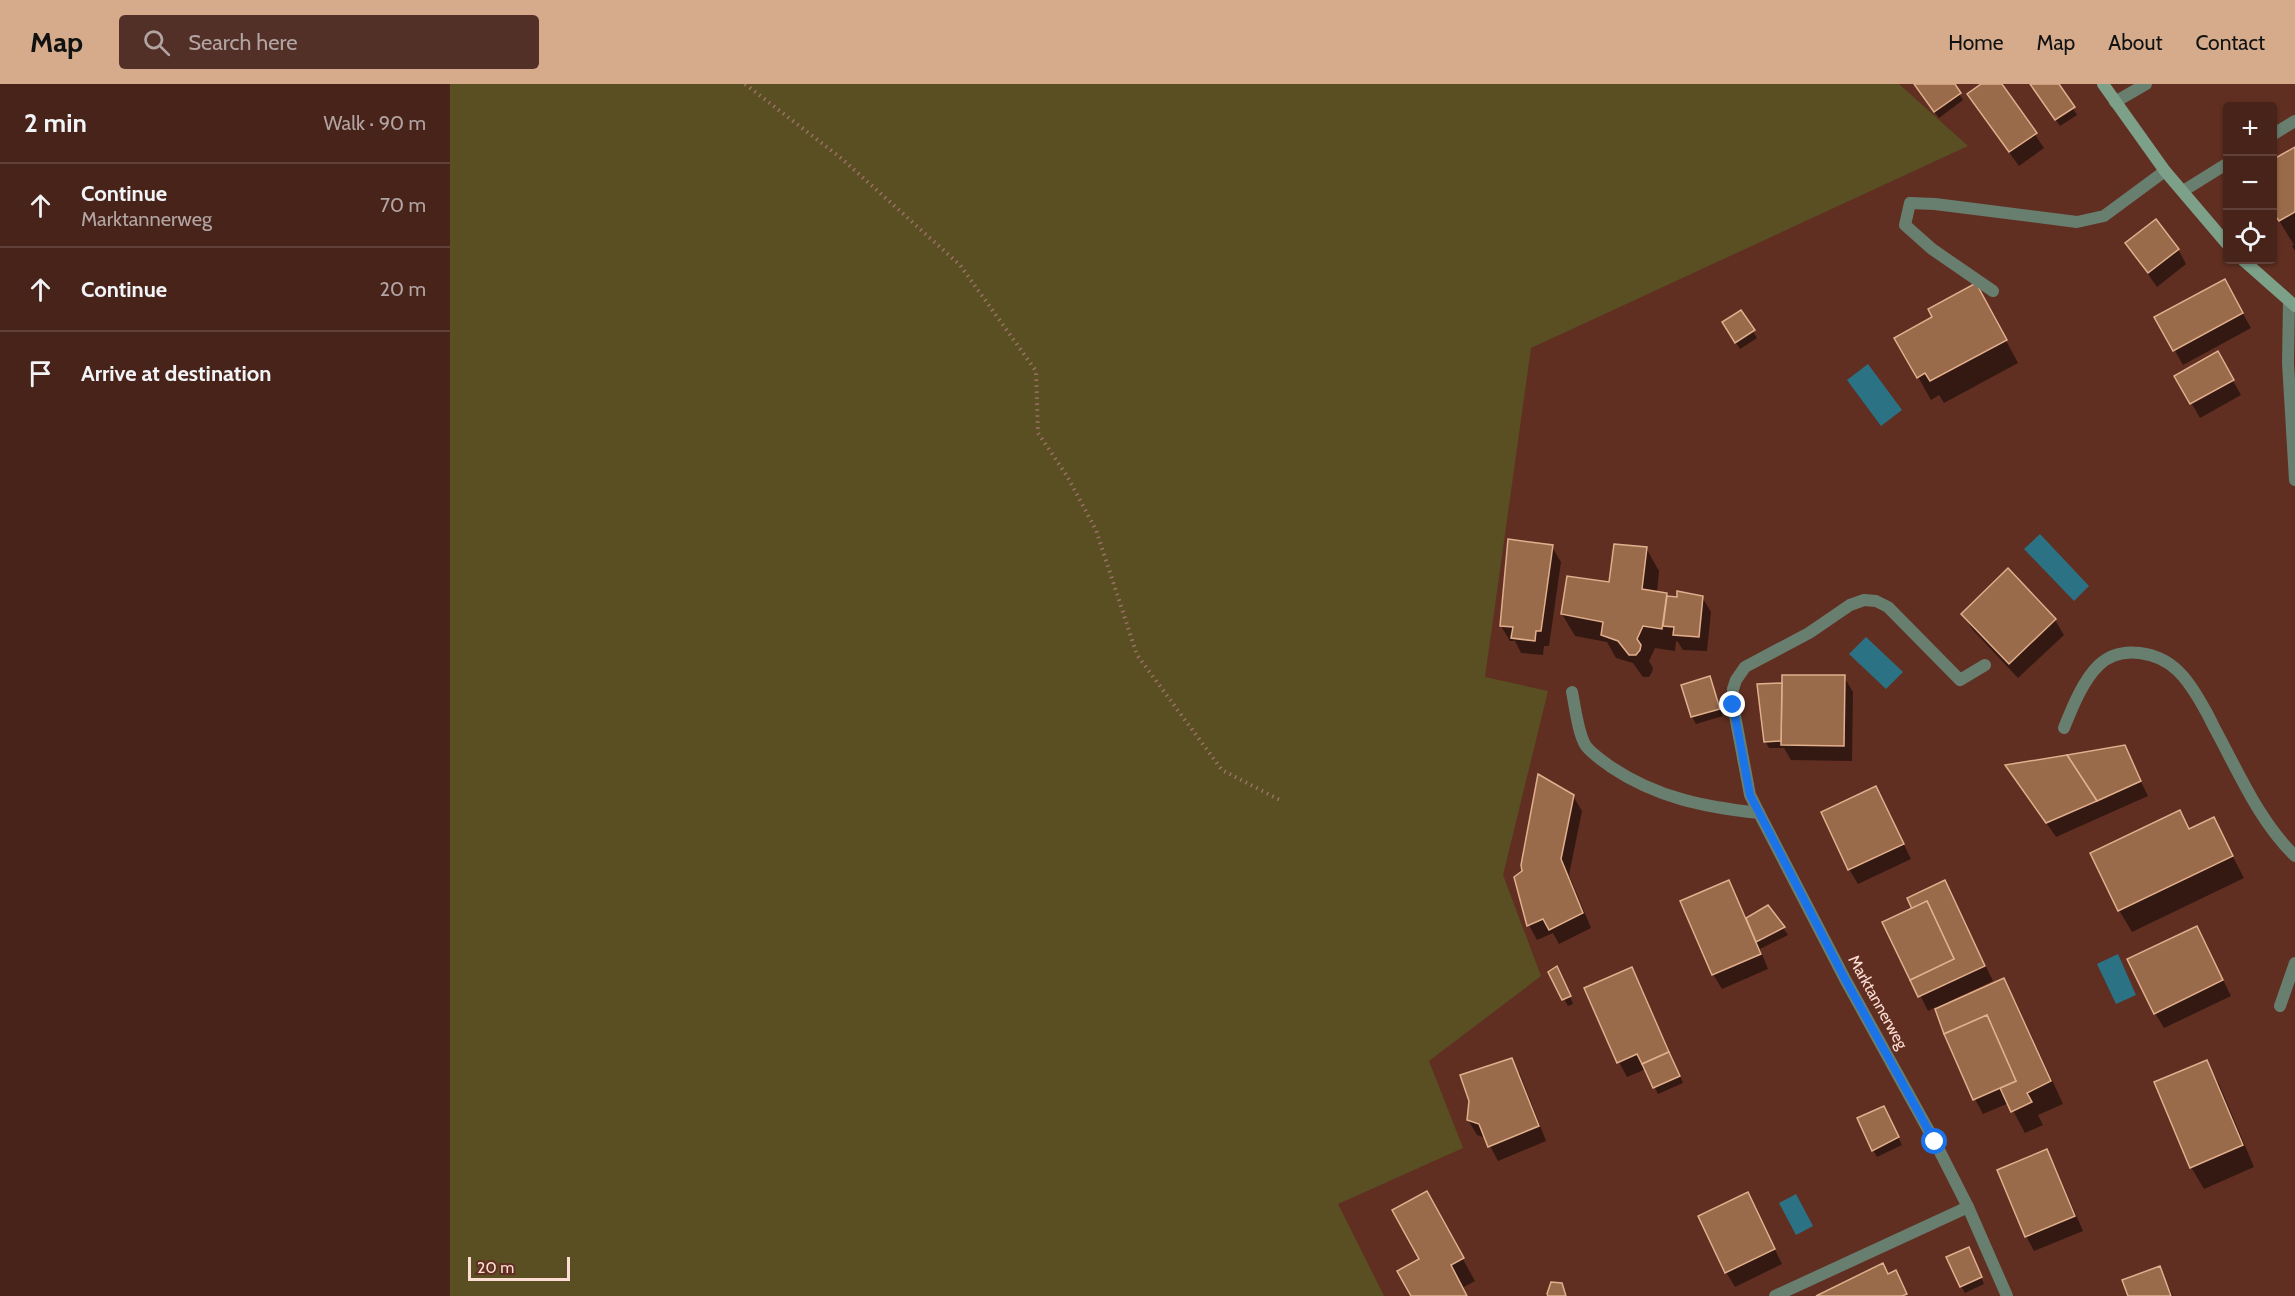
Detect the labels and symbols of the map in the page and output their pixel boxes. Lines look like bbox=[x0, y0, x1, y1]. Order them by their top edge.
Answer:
route end bbox=[1719, 691, 1745, 717]
street label: Marktannerweg bbox=[1844, 952, 1912, 1053]
route start bbox=[1921, 1128, 1947, 1154]
scale bar bbox=[468, 1254, 570, 1282]

